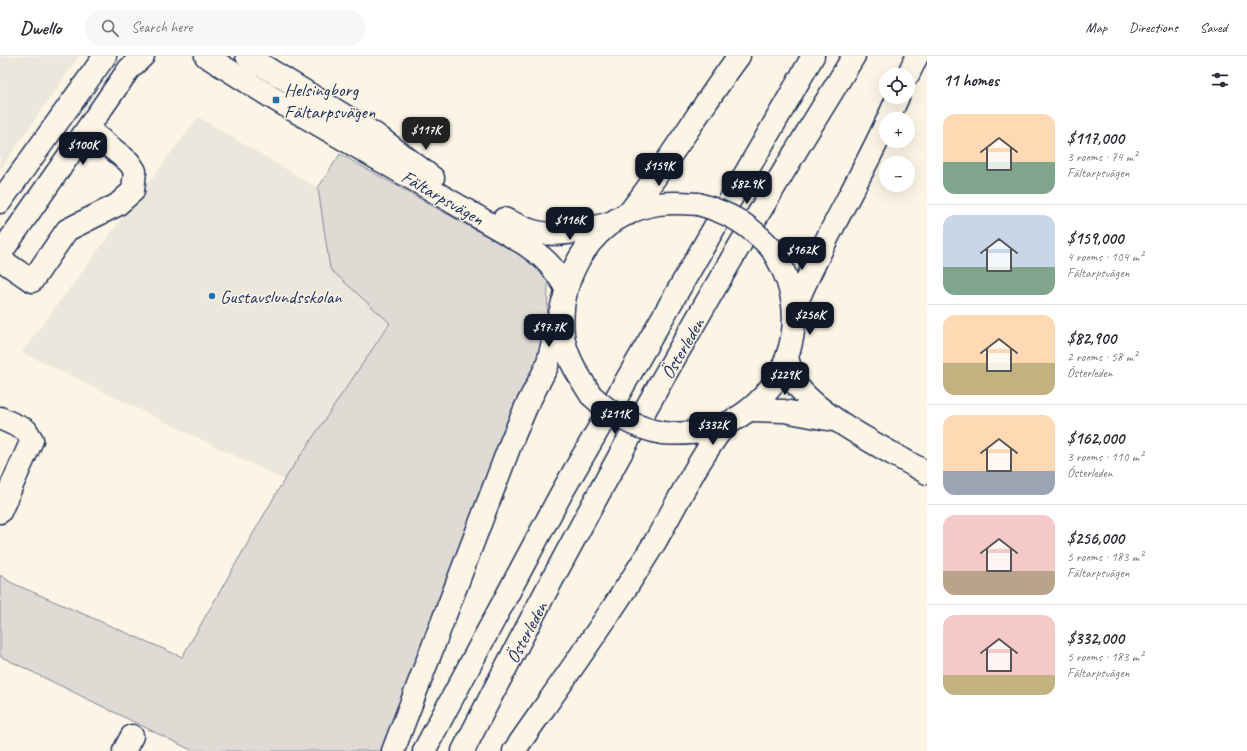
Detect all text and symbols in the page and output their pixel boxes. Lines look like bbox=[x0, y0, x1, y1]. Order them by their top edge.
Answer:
search box bbox=[85, 10, 365, 46]
text: Dwello bbox=[20, 16, 61, 40]
icon: search bbox=[99, 17, 121, 39]
text: Search here bbox=[131, 18, 192, 37]
text: Map bbox=[1086, 19, 1107, 36]
text: Directions bbox=[1129, 19, 1178, 36]
text: Saved bbox=[1200, 19, 1227, 36]
map controls bbox=[879, 68, 915, 192]
button: locate bbox=[879, 68, 915, 104]
icon: filters bbox=[1209, 69, 1231, 91]
text: 11 homes bbox=[943, 70, 999, 91]
place label: Helsingborg Fältarpsvägen bbox=[284, 78, 376, 124]
marker: Helsingborg Fältarpsvägen bbox=[271, 95, 281, 105]
button: + bbox=[879, 112, 915, 148]
pin: $117K bbox=[398, 117, 454, 151]
text: $117K bbox=[411, 122, 441, 138]
text: $117,000 bbox=[1067, 128, 1124, 149]
icon: home bbox=[975, 130, 1023, 178]
pin: $100K bbox=[55, 132, 111, 166]
text: $100K bbox=[68, 137, 98, 153]
text: 3 rooms · 74 m² bbox=[1067, 149, 1137, 165]
pin: $159K bbox=[631, 153, 687, 187]
button: − bbox=[879, 156, 915, 192]
text: $159K bbox=[644, 158, 674, 174]
street label: Fältarpsvägen bbox=[397, 165, 488, 231]
text: Fältarpsvägen bbox=[1067, 165, 1129, 181]
pin: $82.9K bbox=[714, 171, 780, 205]
text: $82.9K bbox=[731, 176, 763, 192]
pin: $116K bbox=[542, 207, 598, 241]
text: $116K bbox=[555, 212, 585, 228]
text: $159,000 bbox=[1067, 228, 1123, 249]
icon: home bbox=[975, 231, 1023, 279]
pin: $162K bbox=[774, 237, 830, 271]
text: $162K bbox=[787, 242, 817, 258]
text: 4 rooms · 104 m² bbox=[1067, 249, 1143, 265]
text: Fältarpsvägen bbox=[1067, 265, 1129, 281]
place label: Gustavslundsskolan bbox=[220, 285, 343, 309]
marker: Gustavslundsskolan bbox=[207, 291, 217, 301]
pin: $256K bbox=[782, 302, 838, 336]
text: $256K bbox=[795, 307, 825, 323]
street label: Österleden bbox=[656, 312, 711, 383]
pin: $97.7K bbox=[516, 314, 582, 348]
text: $97.7K bbox=[533, 319, 565, 335]
text: $82,900 bbox=[1067, 328, 1116, 349]
icon: home bbox=[975, 331, 1023, 379]
text: 2 rooms · 58 m² bbox=[1067, 349, 1137, 365]
pin: $229K bbox=[757, 362, 813, 396]
text: Österleden bbox=[1067, 365, 1113, 381]
text: $229K bbox=[770, 367, 800, 383]
pin: $211K bbox=[587, 401, 643, 435]
text: $211K bbox=[600, 406, 630, 422]
pin: $332K bbox=[685, 412, 741, 446]
text: $332K bbox=[698, 417, 728, 433]
text: $162,000 bbox=[1067, 428, 1124, 449]
icon: home bbox=[975, 431, 1023, 479]
text: 3 rooms · 110 m² bbox=[1067, 449, 1143, 465]
text: Österleden bbox=[1067, 465, 1113, 481]
text: $256,000 bbox=[1067, 528, 1124, 549]
icon: home bbox=[975, 531, 1023, 579]
text: 5 rooms · 183 m² bbox=[1067, 549, 1143, 565]
text: Fältarpsvägen bbox=[1067, 565, 1129, 581]
street label: Österleden bbox=[501, 596, 554, 668]
text: $332,000 bbox=[1067, 628, 1124, 649]
icon: home bbox=[975, 631, 1023, 679]
text: 5 rooms · 183 m² bbox=[1067, 649, 1143, 665]
text: Fältarpsvägen bbox=[1067, 665, 1129, 681]

